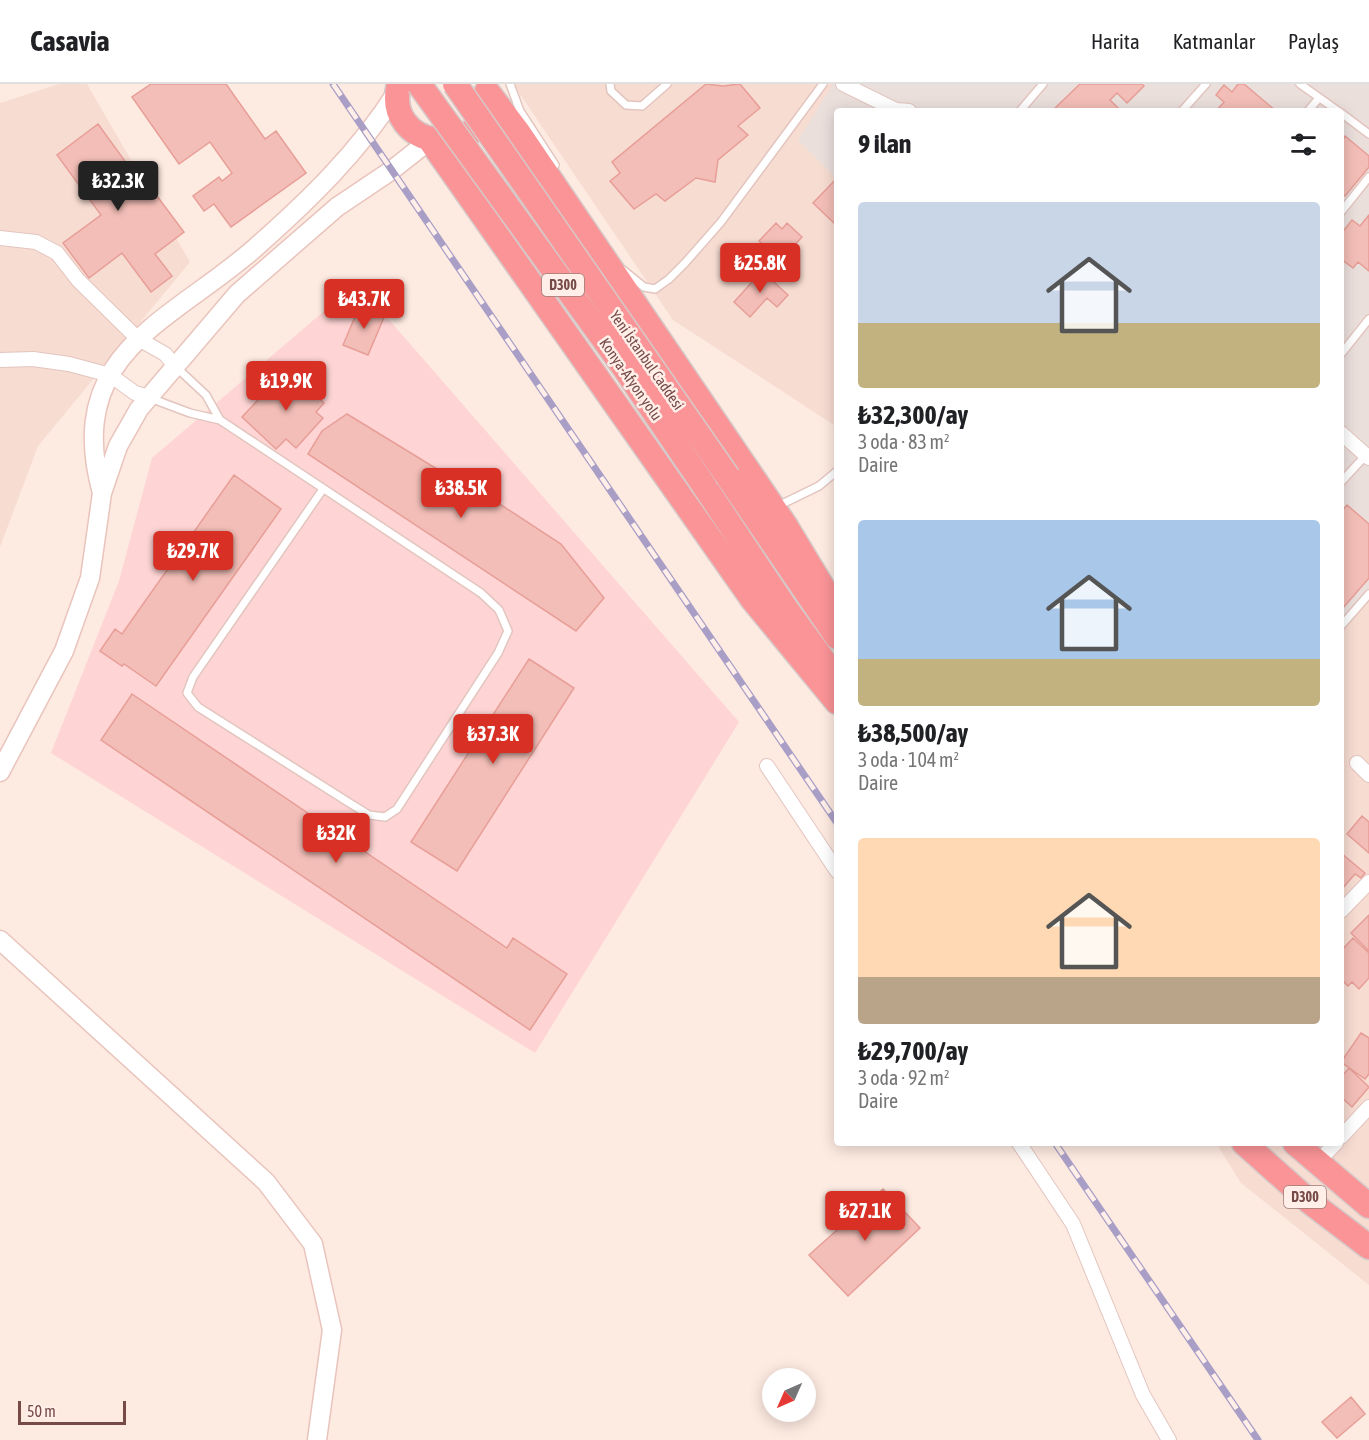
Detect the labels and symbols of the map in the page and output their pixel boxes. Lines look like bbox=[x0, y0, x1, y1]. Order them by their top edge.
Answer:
pin: ₺32.3K bbox=[69, 161, 167, 212]
pin: ₺25.8K bbox=[711, 243, 809, 294]
road number: D300 bbox=[542, 274, 584, 296]
pin: ₺43.7K bbox=[315, 279, 413, 330]
street label: Yeni İstanbul Caddesi bbox=[606, 307, 688, 413]
street label: Konya-Afyon yolu bbox=[596, 335, 666, 423]
pin: ₺19.9K bbox=[237, 361, 335, 412]
pin: ₺38.5K bbox=[412, 468, 510, 519]
pin: ₺29.7K bbox=[144, 531, 242, 582]
pin: ₺37.3K bbox=[444, 714, 542, 765]
pin: ₺32K bbox=[300, 813, 372, 864]
road number: D300 bbox=[1284, 1186, 1326, 1208]
pin: ₺27.1K bbox=[816, 1191, 914, 1242]
north arrow bbox=[762, 1368, 816, 1422]
scale bar bbox=[18, 1398, 126, 1426]

